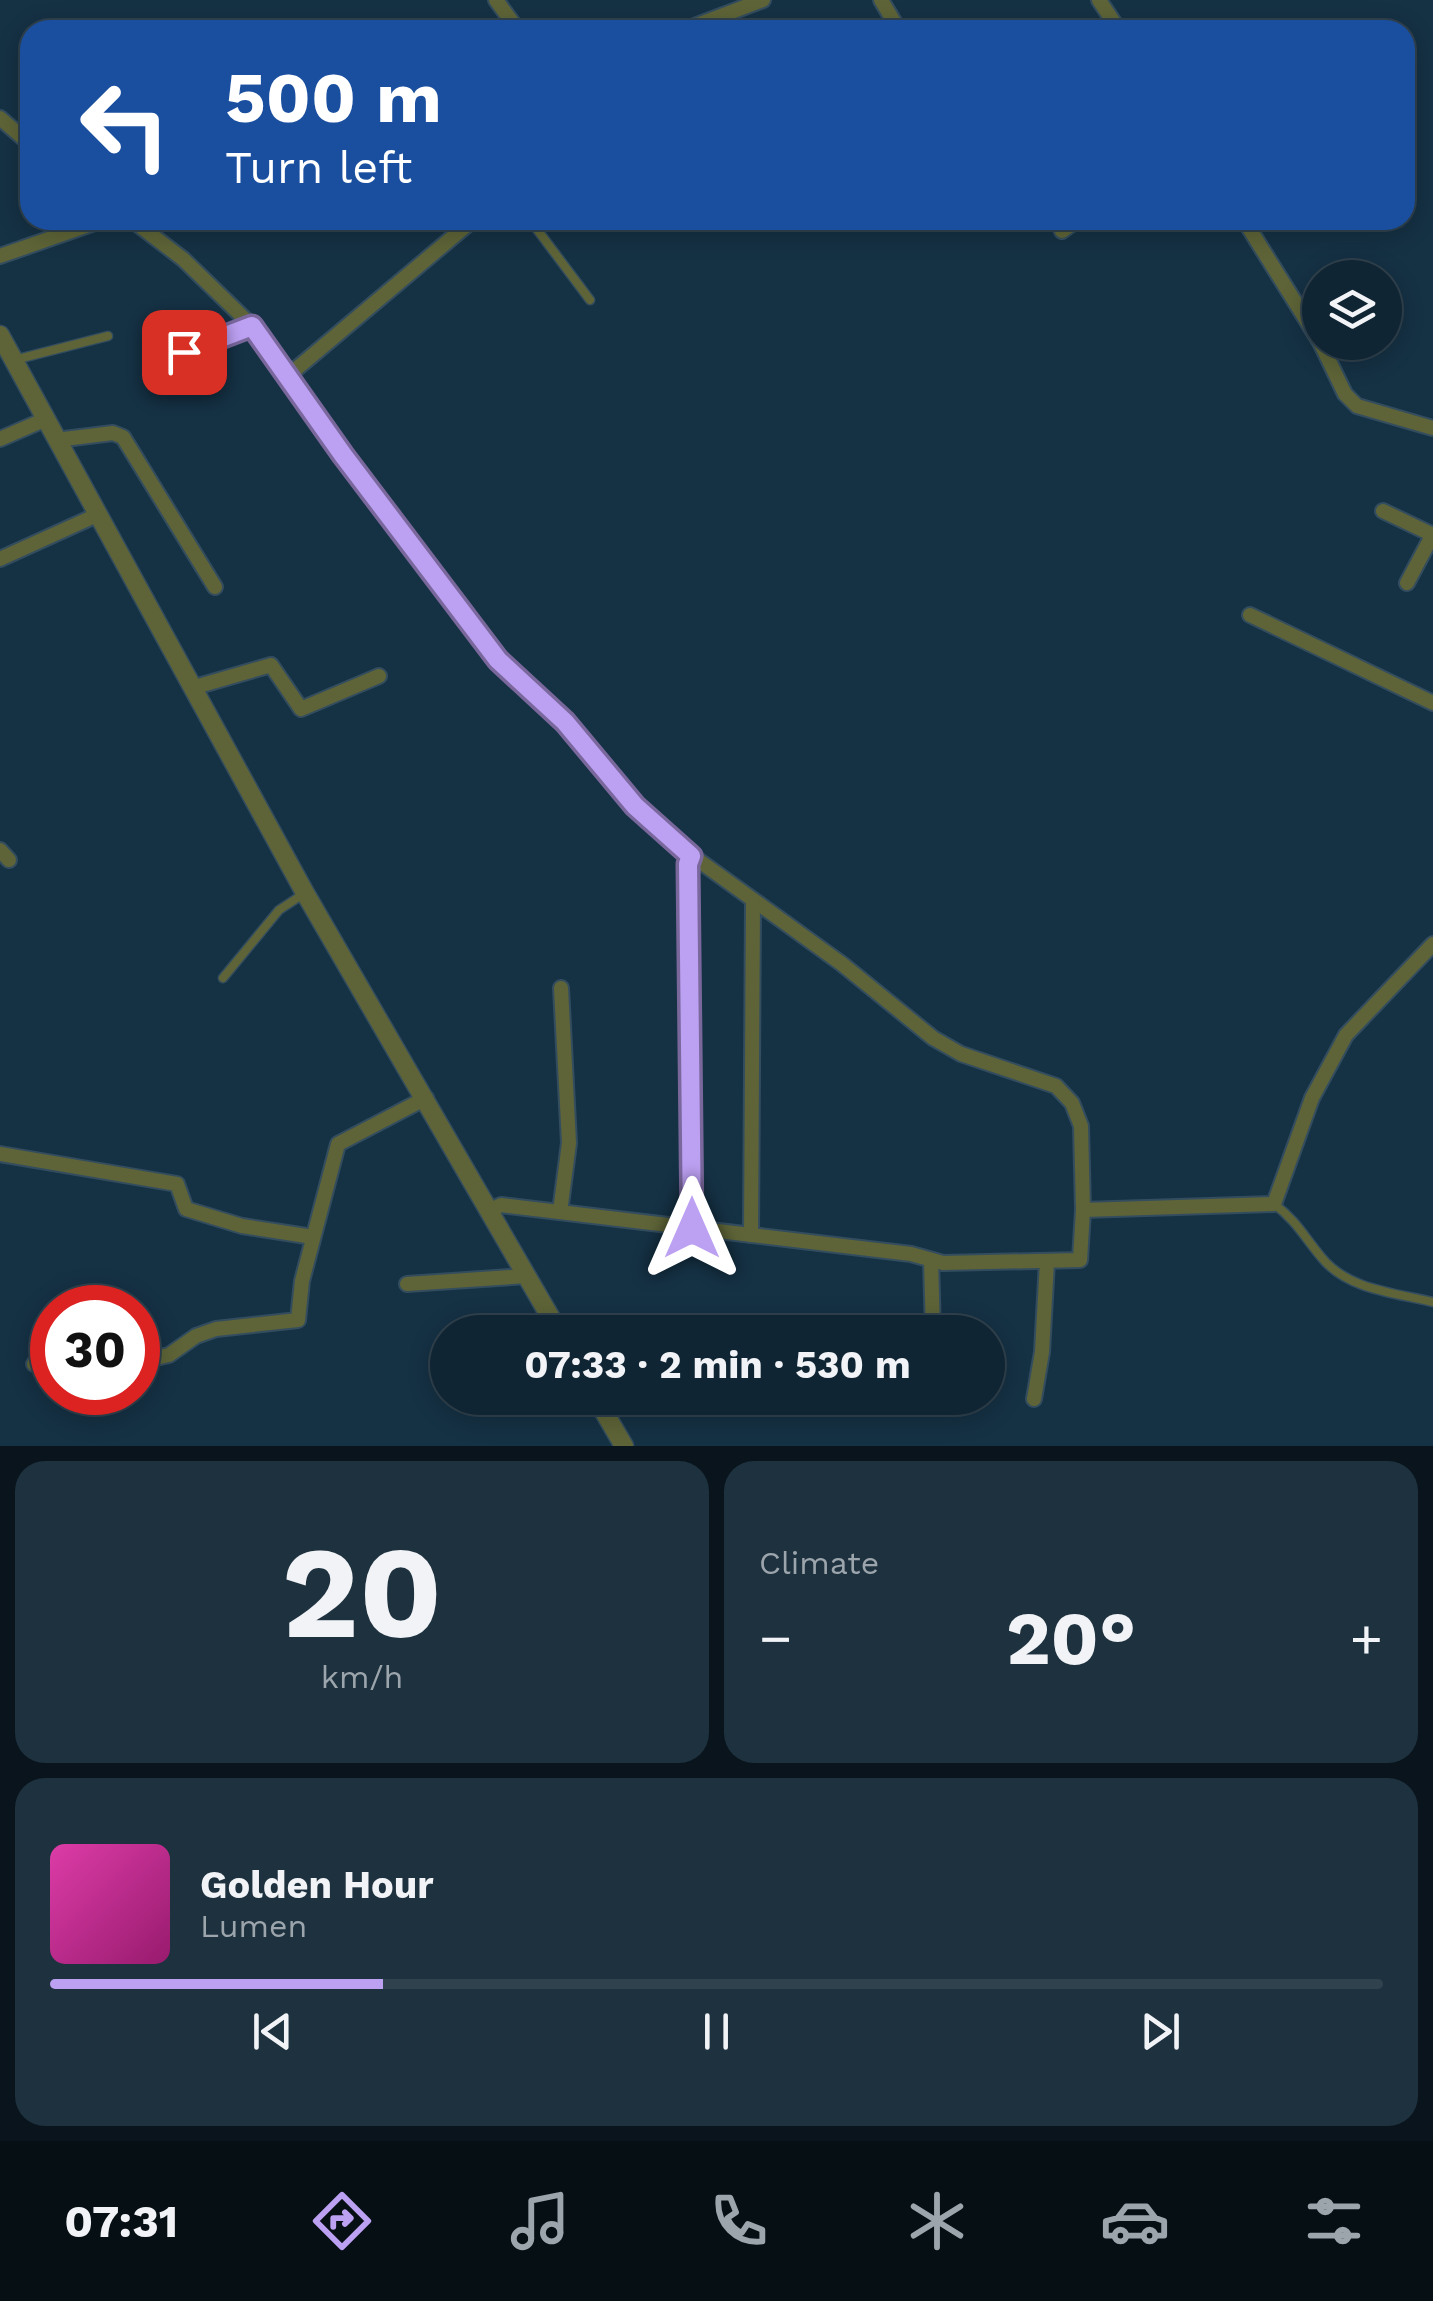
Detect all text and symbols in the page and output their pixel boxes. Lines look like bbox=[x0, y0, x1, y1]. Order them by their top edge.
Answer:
text: 500 m bbox=[225, 57, 442, 139]
icon: left bbox=[60, 60, 190, 190]
text: Turn left bbox=[225, 141, 412, 194]
map controls bbox=[1302, 260, 1402, 360]
button: layers bbox=[1302, 260, 1402, 360]
pin bbox=[142, 310, 227, 395]
icon: arrive bbox=[157, 325, 212, 380]
position arrow bbox=[640, 1176, 744, 1280]
speed limit sign: 30 bbox=[30, 1285, 160, 1415]
text: 07:33 · 2 min · 530 m bbox=[524, 1343, 911, 1387]
text: 20 bbox=[281, 1516, 443, 1669]
text: Climate bbox=[759, 1544, 879, 1582]
text: 20° bbox=[1006, 1594, 1136, 1682]
text: − bbox=[759, 1606, 792, 1670]
text: + bbox=[1350, 1606, 1383, 1670]
text: km/h bbox=[321, 1658, 403, 1696]
text: Golden Hour bbox=[200, 1863, 434, 1907]
text: Lumen bbox=[200, 1907, 307, 1945]
icon: previous bbox=[245, 2004, 300, 2059]
icon: pause bbox=[689, 2004, 744, 2059]
icon: next bbox=[1133, 2004, 1188, 2059]
icon: directions bbox=[307, 2186, 377, 2256]
icon: music bbox=[505, 2186, 575, 2256]
icon: phone bbox=[704, 2186, 774, 2256]
icon: climate bbox=[902, 2186, 972, 2256]
icon: car bbox=[1100, 2186, 1170, 2256]
icon: filters bbox=[1299, 2186, 1369, 2256]
text: 07:31 bbox=[64, 2195, 178, 2248]

